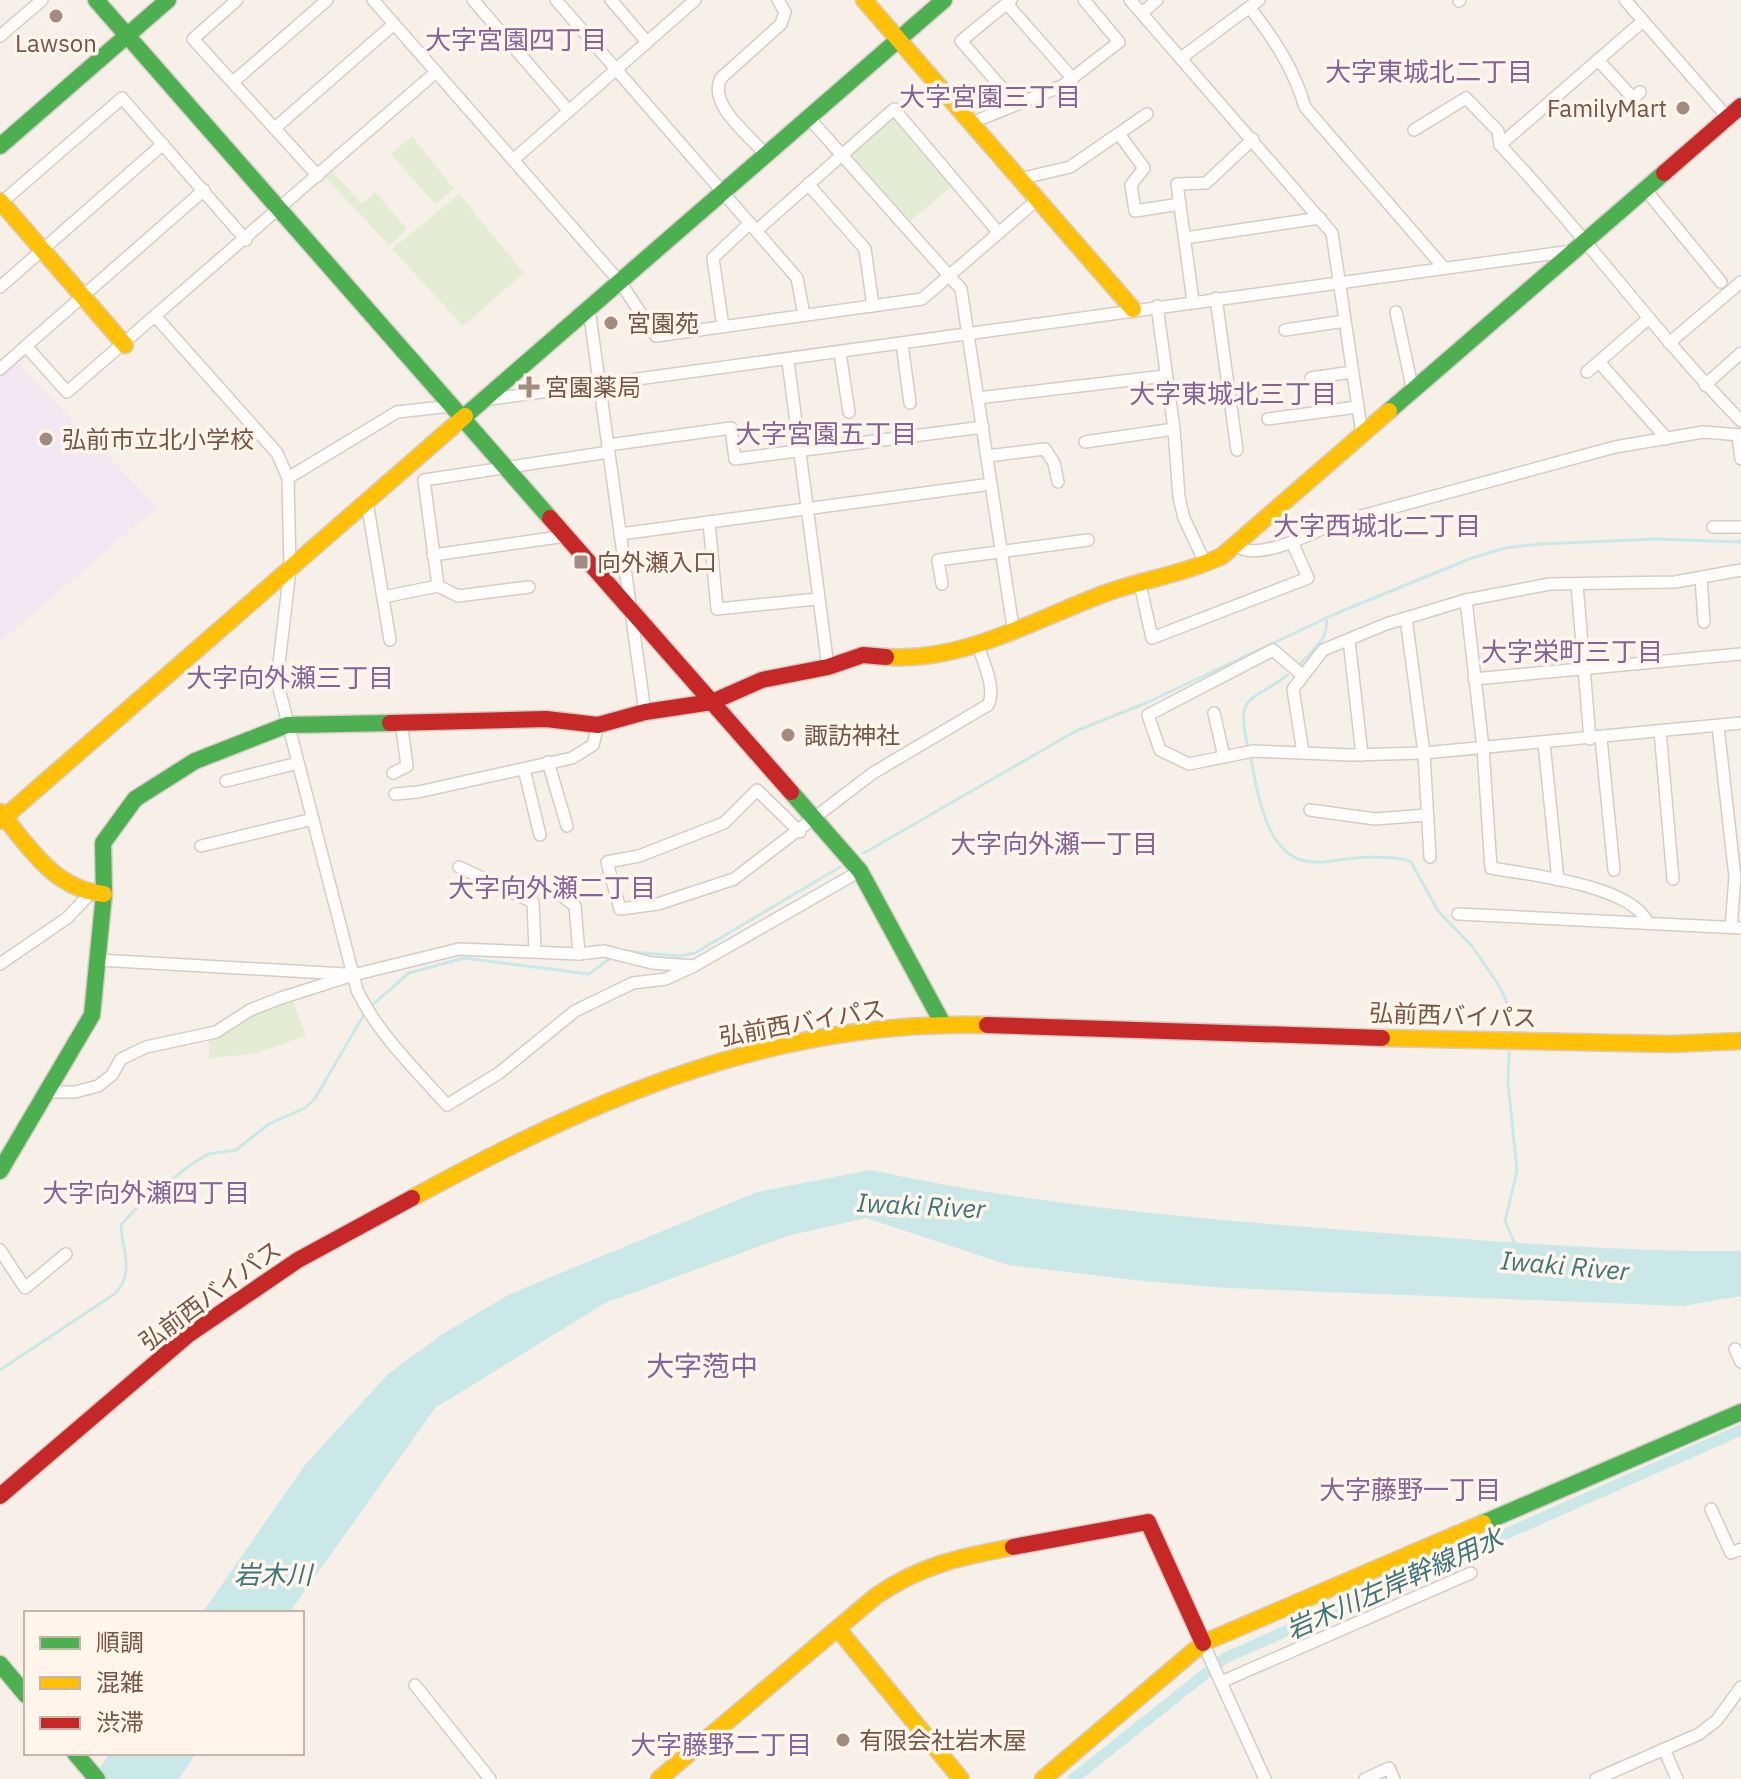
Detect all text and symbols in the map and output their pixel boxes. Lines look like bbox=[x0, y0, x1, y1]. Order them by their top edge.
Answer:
marker: Lawson bbox=[47, 7, 65, 25]
district label: 大字宮園四丁目 bbox=[425, 22, 607, 56]
place label: Lawson bbox=[15, 27, 97, 59]
district label: 大字東城北二丁目 bbox=[1325, 54, 1533, 88]
district label: 大字宮園三丁目 bbox=[899, 79, 1081, 113]
place label: FamilyMart bbox=[1547, 92, 1667, 124]
marker: FamilyMart bbox=[1674, 99, 1692, 117]
place label: 宮園苑 bbox=[627, 307, 699, 339]
marker: 宮園苑 bbox=[602, 314, 620, 332]
place label: 宮園薬局 bbox=[545, 371, 641, 403]
district label: 大字東城北三丁目 bbox=[1129, 376, 1337, 410]
marker: 宮園薬局 bbox=[520, 378, 538, 396]
district label: 大字宮園五丁目 bbox=[735, 416, 917, 450]
place label: 弘前市立北小学校 bbox=[62, 423, 254, 455]
marker: 弘前市立北小学校 bbox=[37, 430, 55, 448]
district label: 大字西城北二丁目 bbox=[1273, 508, 1481, 542]
place label: 向外瀬入口 bbox=[597, 546, 717, 578]
marker: 向外瀬入口 bbox=[572, 553, 590, 571]
district label: 大字栄町三丁目 bbox=[1481, 634, 1663, 668]
district label: 大字向外瀬三丁目 bbox=[186, 660, 394, 694]
place label: 諏訪神社 bbox=[804, 719, 900, 751]
marker: 諏訪神社 bbox=[779, 726, 797, 744]
district label: 大字向外瀬一丁目 bbox=[950, 826, 1158, 860]
district label: 大字向外瀬二丁目 bbox=[448, 870, 656, 904]
street label: 弘前西バイパス bbox=[717, 992, 887, 1052]
street label: 弘前西バイパス bbox=[1369, 996, 1537, 1034]
district label: 大字向外瀬四丁目 bbox=[42, 1175, 250, 1209]
water label: Iwaki River bbox=[856, 1185, 988, 1225]
street label: 弘前西バイパス bbox=[133, 1233, 287, 1357]
water label: Iwaki River bbox=[1499, 1242, 1632, 1288]
district label: 大字萢中 bbox=[646, 1347, 758, 1384]
district label: 大字藤野一丁目 bbox=[1319, 1472, 1501, 1506]
water label: 岩木川左岸幹線用水 bbox=[1280, 1519, 1511, 1646]
water label: 岩木川 bbox=[234, 1557, 315, 1591]
legend bbox=[24, 1611, 304, 1755]
text: 順調 bbox=[96, 1626, 144, 1658]
text: 混雑 bbox=[96, 1666, 144, 1698]
text: 渋滞 bbox=[96, 1706, 144, 1738]
place label: 有限会社岩木屋 bbox=[859, 1724, 1027, 1756]
district label: 大字藤野二丁目 bbox=[630, 1727, 812, 1761]
marker: 有限会社岩木屋 bbox=[834, 1731, 852, 1749]

